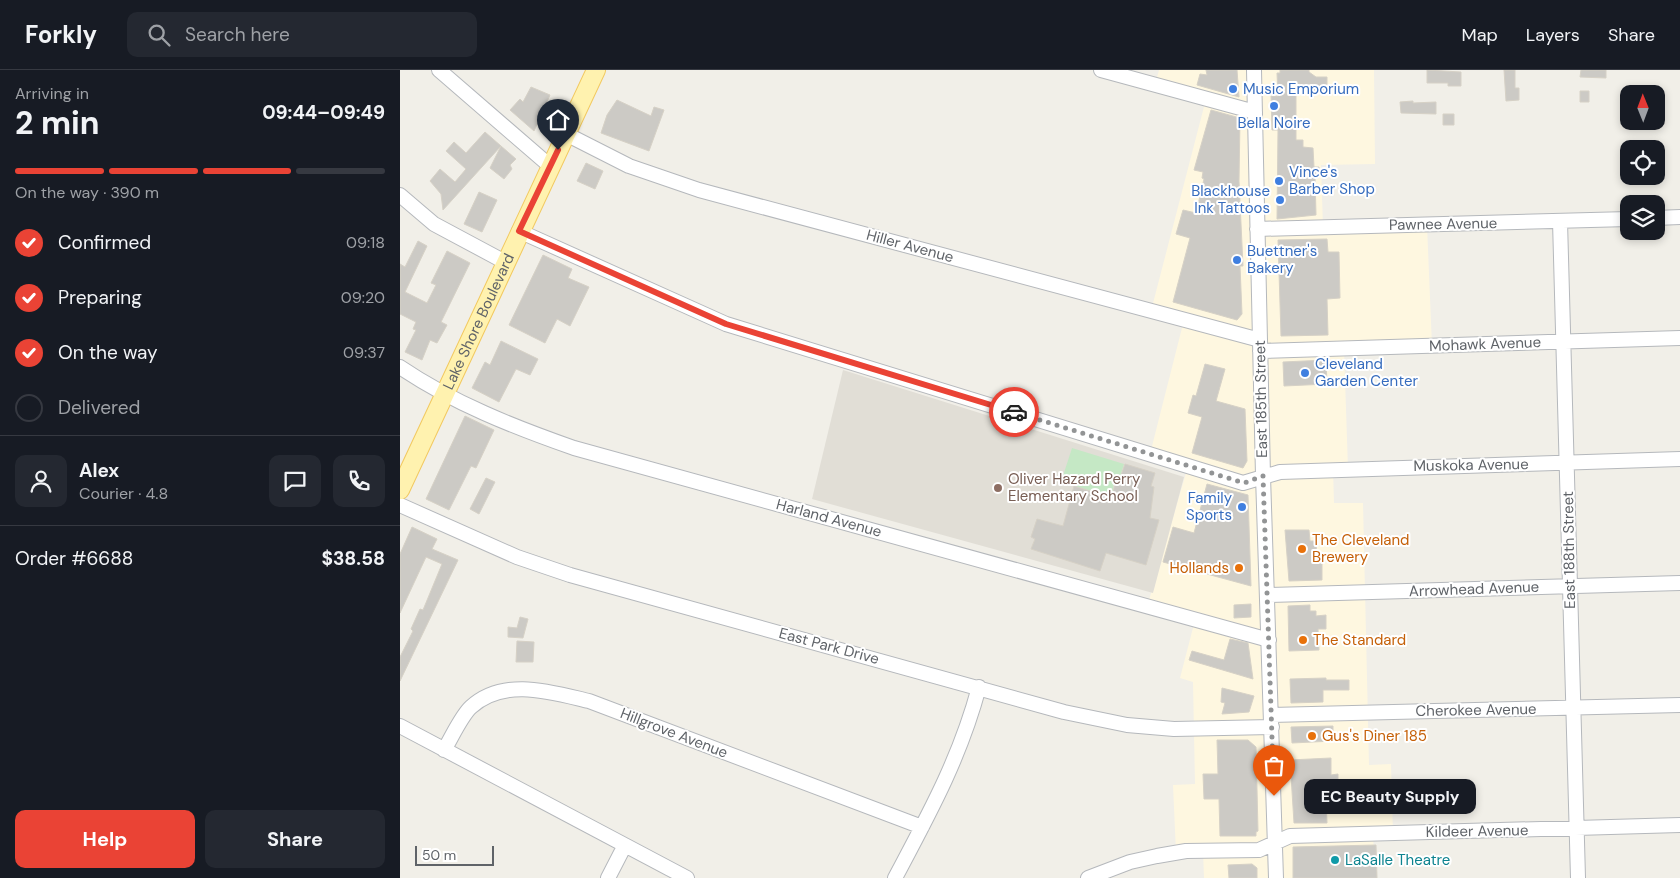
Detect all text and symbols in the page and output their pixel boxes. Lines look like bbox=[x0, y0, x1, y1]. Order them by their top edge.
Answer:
search box bbox=[127, 12, 477, 57]
text: Forkly bbox=[25, 19, 97, 50]
icon: search bbox=[145, 21, 173, 49]
text: Search here bbox=[185, 22, 290, 47]
text: Map bbox=[1462, 23, 1498, 47]
text: Layers bbox=[1526, 23, 1580, 47]
text: Share bbox=[1608, 23, 1655, 47]
place label: Music Emporium bbox=[1243, 79, 1359, 99]
text: Arriving in bbox=[15, 83, 89, 104]
marker: Music Emporium bbox=[1227, 83, 1239, 95]
north arrow bbox=[1620, 85, 1665, 130]
map controls bbox=[1620, 85, 1665, 240]
pin bbox=[537, 99, 579, 150]
text: 09:44–09:49 bbox=[262, 100, 385, 125]
marker: Bella Noire bbox=[1268, 100, 1280, 112]
text: 2 min bbox=[15, 102, 100, 144]
icon: home bbox=[544, 106, 572, 134]
place label: Bella Noire bbox=[1237, 113, 1311, 133]
button: locate bbox=[1620, 140, 1665, 185]
place label: Vince's Barber Shop bbox=[1289, 162, 1375, 199]
marker: Vince's Barber Shop bbox=[1273, 175, 1285, 187]
place label: Blackhouse Ink Tattoos bbox=[1191, 181, 1270, 218]
text: On the way · 390 m bbox=[15, 182, 159, 203]
marker: Blackhouse Ink Tattoos bbox=[1274, 194, 1286, 206]
button: layers bbox=[1620, 195, 1665, 240]
street label: Pawnee Avenue bbox=[1389, 213, 1497, 235]
street label: Hiller Avenue bbox=[864, 225, 956, 267]
icon: check bbox=[15, 229, 43, 257]
text: Confirmed bbox=[58, 230, 151, 255]
text: 09:18 bbox=[346, 232, 385, 253]
place label: Buettner's Bakery bbox=[1247, 241, 1317, 278]
street label: Lake Shore Boulevard bbox=[438, 250, 519, 393]
marker: Buettner's Bakery bbox=[1231, 254, 1243, 266]
icon: check bbox=[15, 284, 43, 312]
text: Preparing bbox=[58, 285, 142, 310]
text: 09:20 bbox=[341, 287, 385, 308]
street label: Mohawk Avenue bbox=[1429, 332, 1541, 356]
icon: check bbox=[15, 339, 43, 367]
text: On the way bbox=[58, 340, 158, 365]
street label: East 185th Street bbox=[1250, 340, 1272, 458]
text: 09:37 bbox=[343, 342, 385, 363]
place label: Cleveland Garden Center bbox=[1315, 354, 1418, 391]
marker: Cleveland Garden Center bbox=[1299, 367, 1311, 379]
courier bbox=[989, 387, 1039, 437]
text: Delivered bbox=[58, 395, 140, 420]
icon: car bbox=[1000, 398, 1028, 426]
street label: Muskoka Avenue bbox=[1413, 454, 1529, 476]
button: person bbox=[15, 455, 67, 507]
button: chat bbox=[269, 455, 321, 507]
button: phone bbox=[333, 455, 385, 507]
text: Alex bbox=[79, 458, 119, 483]
place label: Oliver Hazard Perry Elementary School bbox=[1008, 469, 1141, 506]
marker: Oliver Hazard Perry Elementary School bbox=[992, 482, 1004, 494]
text: Courier · 4.8 bbox=[79, 483, 168, 504]
place label: Family Sports bbox=[1186, 488, 1233, 525]
street label: East 188th Street bbox=[1558, 491, 1580, 609]
street label: Harland Avenue bbox=[774, 494, 884, 542]
marker: Family Sports bbox=[1236, 501, 1248, 513]
place label: The Cleveland Brewery bbox=[1312, 530, 1409, 567]
marker: The Cleveland Brewery bbox=[1296, 543, 1308, 555]
text: Order #6688 bbox=[15, 546, 133, 571]
text: $38.58 bbox=[321, 546, 385, 571]
place label: Hollands bbox=[1169, 558, 1229, 578]
marker: Hollands bbox=[1233, 562, 1245, 574]
street label: Arrowhead Avenue bbox=[1408, 577, 1540, 601]
street label: East Park Drive bbox=[777, 623, 881, 669]
place label: The Standard bbox=[1313, 630, 1406, 650]
marker: The Standard bbox=[1297, 634, 1309, 646]
street label: Cherokee Avenue bbox=[1415, 699, 1537, 721]
street label: Hillgrove Avenue bbox=[617, 703, 731, 763]
place label: Gus's Diner 185 bbox=[1322, 726, 1427, 746]
marker: Gus's Diner 185 bbox=[1306, 730, 1318, 742]
pin bbox=[1253, 745, 1295, 796]
icon: bag bbox=[1260, 752, 1288, 780]
callout: EC Beauty Supply bbox=[1304, 778, 1476, 814]
text: EC Beauty Supply bbox=[1321, 786, 1459, 807]
button: Help bbox=[15, 810, 195, 868]
button: Share bbox=[205, 810, 385, 868]
street label: Kildeer Avenue bbox=[1425, 820, 1529, 842]
scale bar bbox=[415, 843, 494, 866]
text: 50 m bbox=[422, 846, 456, 864]
place label: LaSalle Theatre bbox=[1345, 850, 1450, 870]
marker: LaSalle Theatre bbox=[1329, 854, 1341, 866]

